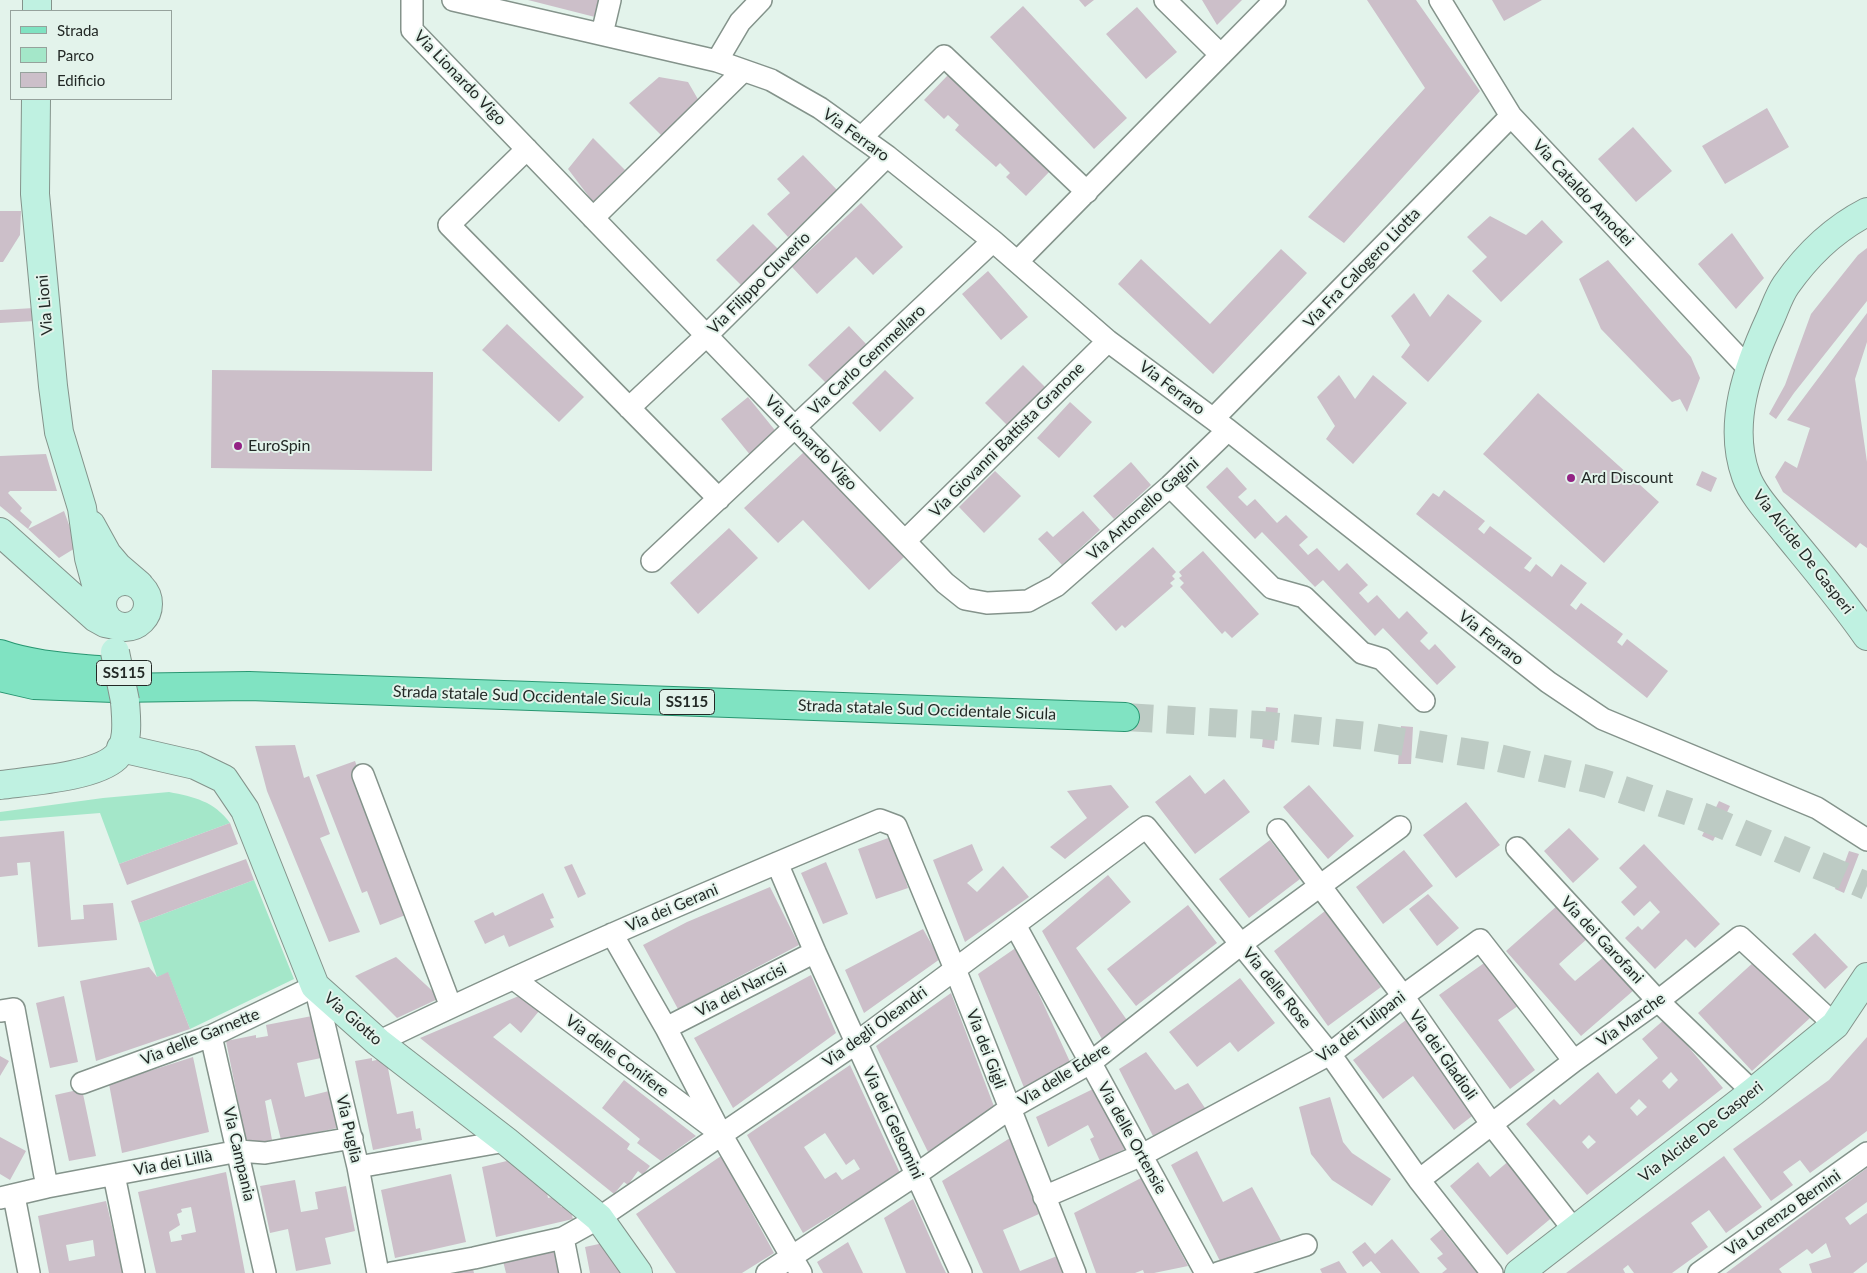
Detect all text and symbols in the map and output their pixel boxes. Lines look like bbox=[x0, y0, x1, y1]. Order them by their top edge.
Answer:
legend bbox=[10, 10, 172, 100]
text: Strada bbox=[57, 21, 99, 39]
street label: Via Lionardo Vigo bbox=[410, 27, 510, 129]
text: Parco bbox=[57, 46, 94, 64]
text: Edificio bbox=[57, 71, 105, 89]
street label: Via Ferraro bbox=[819, 104, 893, 166]
street label: Via Cataldo Amodei bbox=[1529, 136, 1637, 250]
street label: Via Fra Calogero Liotta bbox=[1300, 204, 1424, 332]
street label: Via Filippo Cluverio bbox=[704, 228, 814, 338]
street label: Via Lioni bbox=[33, 274, 57, 336]
street label: Via Carlo Gemmellaro bbox=[805, 301, 929, 419]
street label: Via Ferraro bbox=[1135, 357, 1209, 419]
street label: Via Giovanni Battista Granone bbox=[926, 359, 1088, 521]
street label: Via Lionardo Vigo bbox=[761, 392, 861, 494]
place label: EuroSpin bbox=[248, 436, 310, 456]
marker: EuroSpin bbox=[232, 440, 244, 452]
street label: Via Antonello Gagini bbox=[1083, 454, 1203, 564]
place label: Ard Discount bbox=[1581, 468, 1673, 488]
marker: Ard Discount bbox=[1565, 472, 1577, 484]
street label: Via Alcide De Gasperi bbox=[1748, 486, 1858, 618]
street label: Via Ferraro bbox=[1455, 607, 1527, 669]
road number: SS115 bbox=[96, 660, 152, 686]
street label: Strada statale Sud Occidentale Sicula bbox=[393, 682, 651, 710]
road number: SS115 bbox=[660, 690, 714, 714]
street label: Strada statale Sud Occidentale Sicula bbox=[798, 696, 1056, 724]
street label: Via dei Gerani bbox=[623, 880, 721, 936]
street label: Via dei Garofani bbox=[1557, 892, 1647, 988]
street label: Via delle Rose bbox=[1239, 944, 1315, 1032]
street label: Via dei Narcisi bbox=[692, 959, 790, 1021]
street label: Via degli Oleandri bbox=[819, 983, 931, 1071]
street label: Via dei Tulipani bbox=[1313, 987, 1409, 1067]
street label: Via Giotto bbox=[320, 988, 386, 1050]
street label: Via Marche bbox=[1593, 989, 1669, 1051]
street label: Via delle Garnette bbox=[138, 1004, 262, 1070]
street label: Via dei Gigli bbox=[962, 1007, 1010, 1091]
street label: Via dei Gladioli bbox=[1405, 1007, 1481, 1103]
street label: Via delle Conifere bbox=[562, 1011, 672, 1101]
street label: Via delle Edere bbox=[1015, 1039, 1113, 1111]
street label: Via dei Gelsomini bbox=[859, 1064, 927, 1182]
street label: Via Alcide De Gasperi bbox=[1635, 1077, 1767, 1187]
street label: Via delle Ortensie bbox=[1093, 1079, 1171, 1197]
street label: Via Puglia bbox=[332, 1093, 366, 1165]
street label: Via Campania bbox=[219, 1105, 259, 1203]
street label: Via dei Lillà bbox=[132, 1146, 214, 1180]
street label: Via Lorenzo Bernini bbox=[1722, 1166, 1844, 1260]

